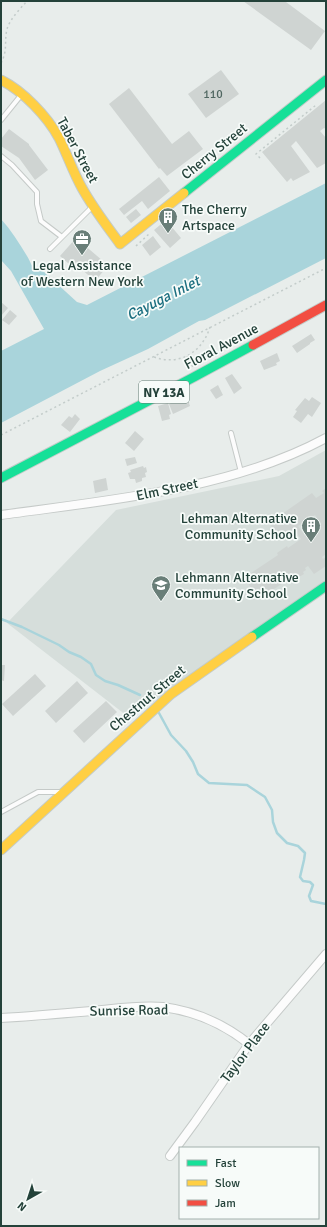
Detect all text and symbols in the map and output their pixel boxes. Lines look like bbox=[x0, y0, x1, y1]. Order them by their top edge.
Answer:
house number: 110 bbox=[203, 87, 223, 102]
street label: Taber Street bbox=[53, 114, 102, 186]
street label: Cherry Street bbox=[178, 120, 251, 183]
place label: The Cherry Artspace bbox=[182, 201, 247, 234]
building icon: The Cherry Artspace bbox=[157, 206, 179, 234]
office icon: Legal Assistance of Western New York bbox=[71, 228, 93, 256]
place label: Legal Assistance of Western New York bbox=[21, 257, 143, 290]
water label: Cayuga Inlet bbox=[123, 271, 204, 324]
street label: Floral Avenue bbox=[181, 320, 261, 373]
road number: NY 13A bbox=[139, 381, 189, 403]
street label: Elm Street bbox=[135, 475, 200, 504]
place label: Lehman Alternative Community School bbox=[181, 510, 297, 543]
building icon: Lehman Alternative Community School bbox=[300, 515, 322, 543]
place label: Lehmann Alternative Community School bbox=[175, 569, 299, 602]
school or university icon: Lehmann Alternative Community School bbox=[150, 574, 172, 602]
street label: Chestnut Street bbox=[106, 662, 189, 735]
street label: Sunrise Road bbox=[90, 1001, 168, 1020]
street label: Taylor Place bbox=[217, 1019, 274, 1086]
legend bbox=[179, 1147, 319, 1219]
text: Fast bbox=[215, 1156, 236, 1171]
text: Slow bbox=[215, 1176, 240, 1191]
north arrow bbox=[8, 1179, 48, 1219]
text: Jam bbox=[215, 1196, 236, 1211]
text: N bbox=[15, 1199, 29, 1214]

